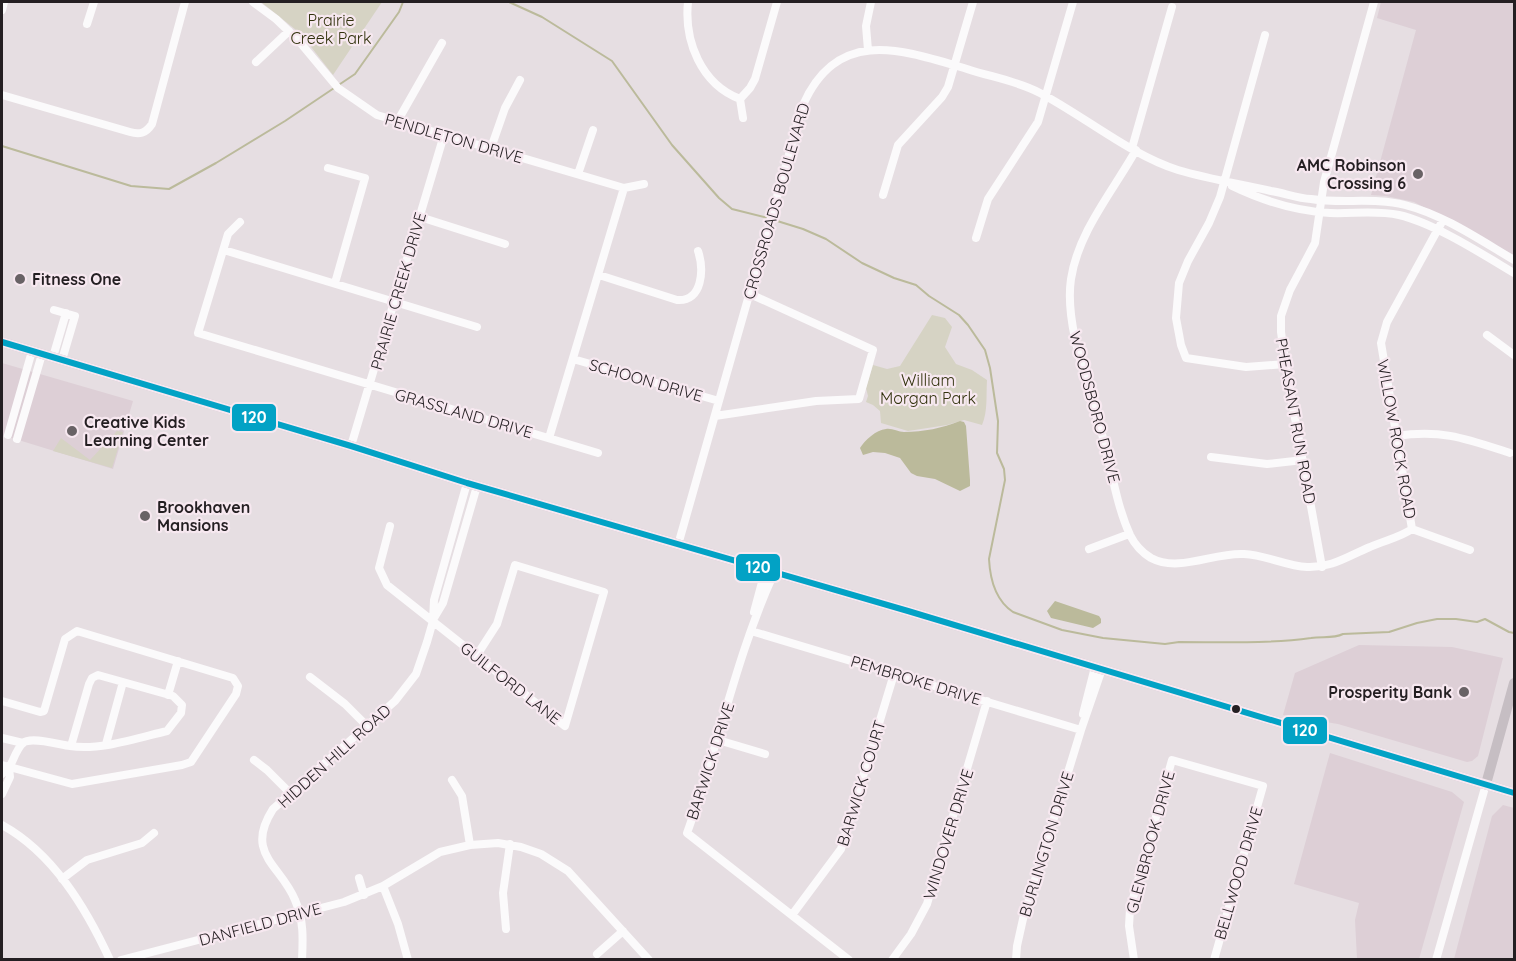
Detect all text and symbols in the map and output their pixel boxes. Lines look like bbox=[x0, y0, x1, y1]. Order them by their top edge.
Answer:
park label: Prairie Creek Park bbox=[290, 10, 372, 48]
street label: CROSSROADS BOULEVARD bbox=[738, 100, 814, 302]
street label: PENDLETON DRIVE bbox=[383, 109, 525, 167]
place label: AMC Robinson Crossing 6 bbox=[1297, 155, 1406, 193]
marker: AMC Robinson Crossing 6 bbox=[1411, 167, 1425, 181]
street label: PRAIRIE CREEK DRIVE bbox=[366, 210, 430, 372]
place label: Fitness One bbox=[32, 269, 121, 289]
marker: Fitness One bbox=[13, 272, 27, 286]
street label: WOODSBORO DRIVE bbox=[1065, 329, 1125, 485]
street label: PHEASANT RUN ROAD bbox=[1272, 336, 1320, 506]
street label: SCHOON DRIVE bbox=[587, 354, 705, 406]
street label: WILLOW ROCK ROAD bbox=[1373, 358, 1421, 520]
park label: William Morgan Park bbox=[880, 370, 976, 408]
street label: GRASSLAND DRIVE bbox=[393, 384, 535, 442]
line badge: 120 bbox=[231, 403, 277, 432]
text: 120 bbox=[241, 407, 267, 427]
place label: Creative Kids Learning Center bbox=[84, 412, 209, 450]
marker: Creative Kids Learning Center bbox=[65, 424, 79, 438]
place label: Brookhaven Mansions bbox=[157, 497, 250, 535]
marker: Brookhaven Mansions bbox=[138, 509, 152, 523]
line badge: 120 bbox=[735, 553, 781, 582]
text: 120 bbox=[745, 557, 771, 577]
street label: GUILFORD LANE bbox=[457, 637, 565, 729]
street label: PEMBROKE DRIVE bbox=[848, 651, 984, 709]
place label: Prosperity Bank bbox=[1328, 682, 1452, 702]
marker: Prosperity Bank bbox=[1457, 685, 1471, 699]
street label: HIDDEN HILL ROAD bbox=[273, 700, 395, 812]
street label: BARWICK DRIVE bbox=[682, 700, 738, 822]
unlabelled marker bbox=[1230, 703, 1242, 715]
line badge: 120 bbox=[1282, 716, 1328, 745]
street label: BARWICK COURT bbox=[832, 717, 890, 848]
text: 120 bbox=[1292, 720, 1318, 740]
street label: WINDOVER DRIVE bbox=[919, 766, 977, 902]
street label: GLENBROOK DRIVE bbox=[1121, 768, 1179, 916]
street label: BURLINGTON DRIVE bbox=[1014, 769, 1078, 919]
street label: BELLWOOD DRIVE bbox=[1209, 804, 1267, 942]
street label: DANFIELD DRIVE bbox=[197, 898, 323, 950]

